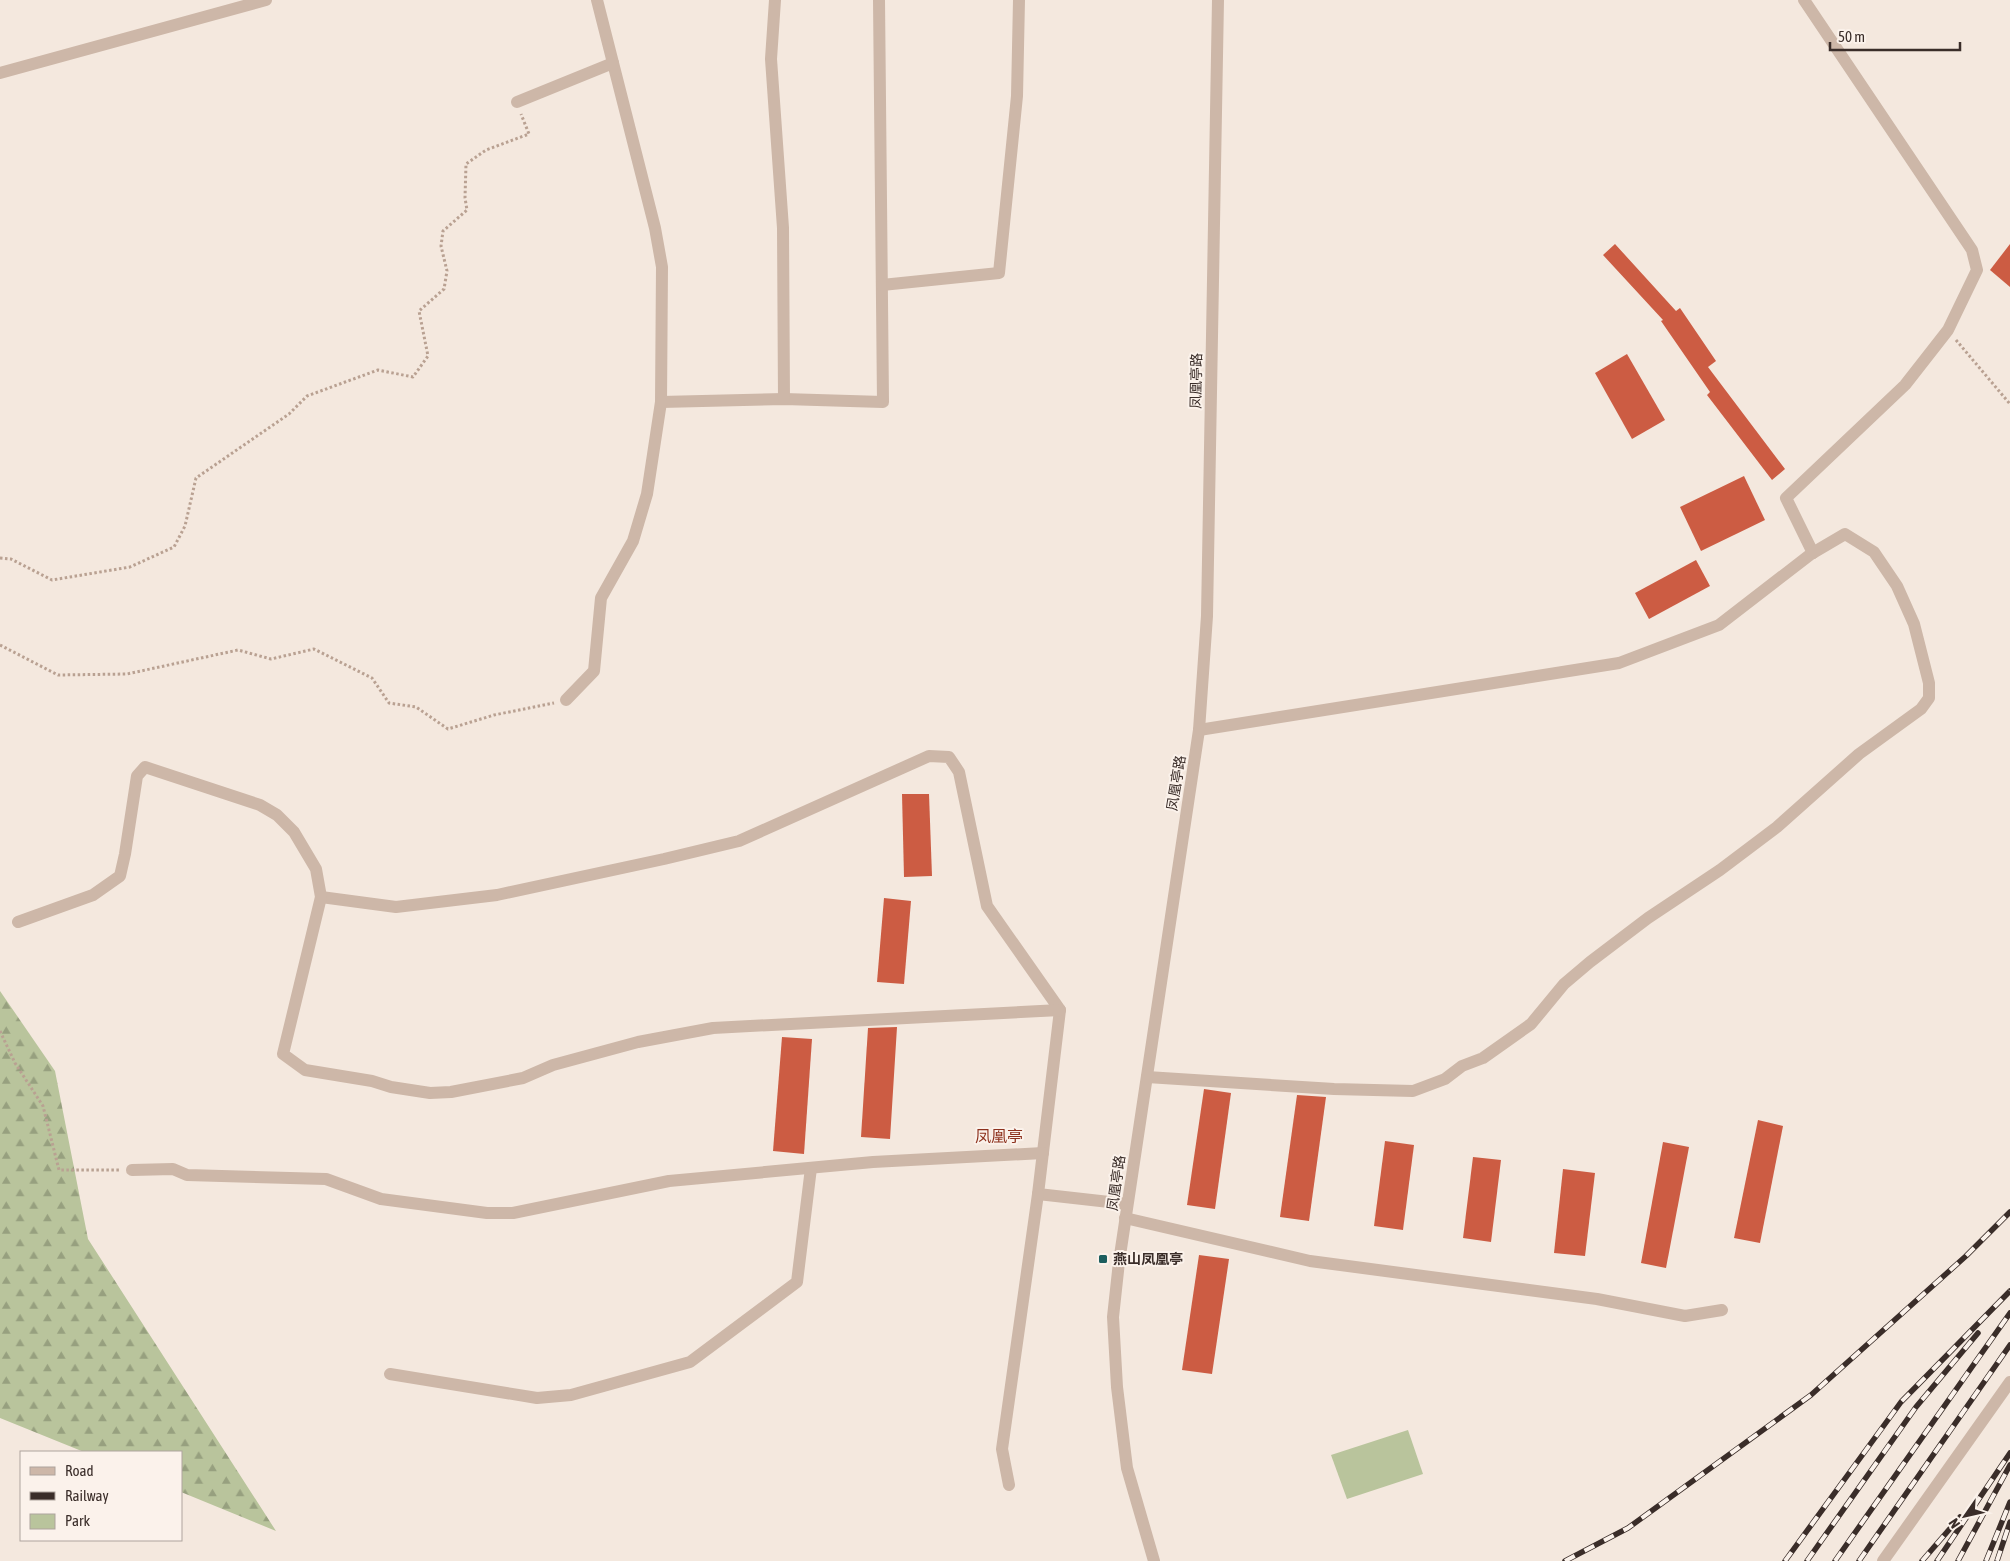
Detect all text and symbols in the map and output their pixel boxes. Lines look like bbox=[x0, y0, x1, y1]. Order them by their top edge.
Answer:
scale bar bbox=[1830, 20, 1960, 52]
text: 50 m bbox=[1838, 28, 1865, 45]
street label: 凤凰亭路 bbox=[1188, 353, 1204, 409]
street label: 凤凰亭路 bbox=[1164, 754, 1188, 812]
district label: 凤凰亭 bbox=[975, 1127, 1023, 1145]
street label: 凤凰亭路 bbox=[1104, 1154, 1128, 1212]
place label: 燕山凤凰亭 bbox=[1113, 1251, 1183, 1267]
marker: 燕山凤凰亭 bbox=[1097, 1253, 1109, 1265]
legend bbox=[20, 1451, 182, 1541]
text: Road bbox=[65, 1462, 94, 1479]
text: Railway bbox=[65, 1487, 109, 1504]
north arrow bbox=[1940, 1491, 1990, 1541]
text: Park bbox=[65, 1512, 90, 1529]
text: N bbox=[1945, 1515, 1963, 1531]

